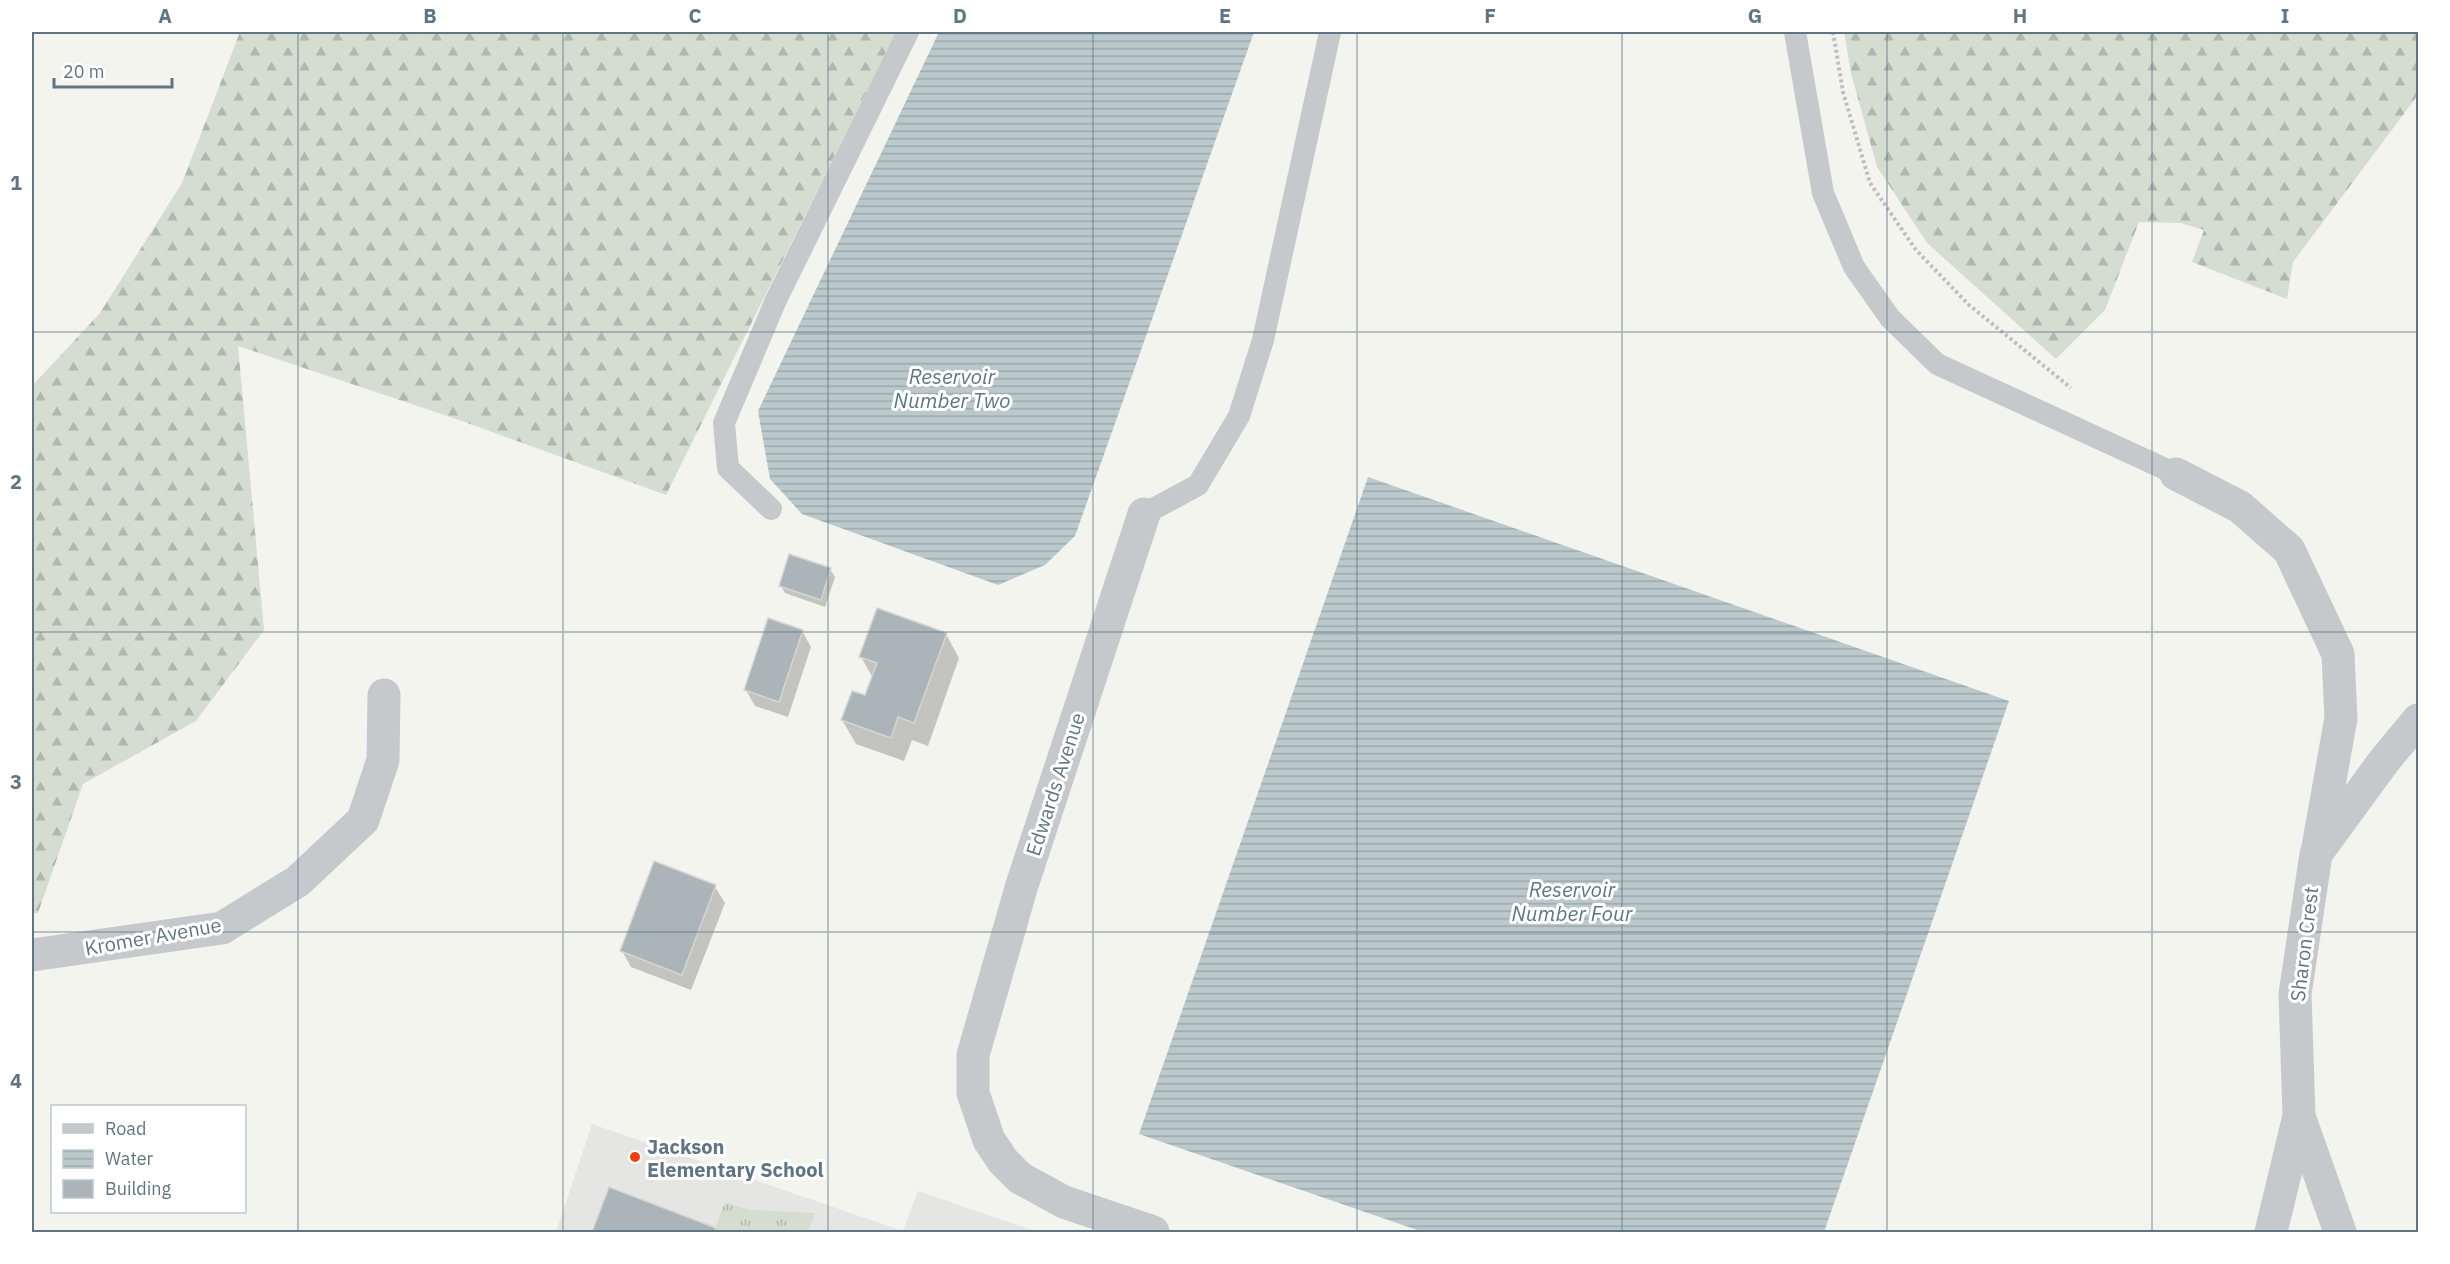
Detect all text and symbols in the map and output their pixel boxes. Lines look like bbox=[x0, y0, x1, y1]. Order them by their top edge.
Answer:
text: A bbox=[158, 2, 172, 29]
text: B bbox=[423, 2, 437, 29]
text: C bbox=[688, 2, 702, 29]
text: D bbox=[953, 2, 967, 29]
text: E bbox=[1219, 2, 1231, 29]
text: F bbox=[1484, 2, 1496, 29]
text: G bbox=[1748, 2, 1762, 29]
text: H bbox=[2013, 2, 2027, 29]
text: I bbox=[2281, 2, 2289, 29]
scale bar bbox=[54, 51, 172, 89]
text: 20 m bbox=[63, 60, 105, 83]
text: 1 bbox=[10, 169, 22, 196]
water label: Reservoir Number Two bbox=[894, 362, 1010, 414]
text: 2 bbox=[10, 468, 22, 495]
street label: Edwards Avenue bbox=[1019, 709, 1091, 859]
text: 3 bbox=[10, 768, 22, 795]
water label: Reservoir Number Four bbox=[1511, 875, 1634, 927]
street label: Sharon Crest bbox=[2284, 885, 2324, 1003]
street label: Kromer Avenue bbox=[83, 911, 223, 961]
text: 4 bbox=[10, 1067, 22, 1094]
legend bbox=[51, 1105, 246, 1213]
text: Road bbox=[105, 1117, 146, 1140]
place label: Jackson Elementary School bbox=[647, 1133, 824, 1183]
text: Water bbox=[105, 1147, 154, 1170]
marker: Jackson Elementary School bbox=[628, 1150, 642, 1164]
text: Building bbox=[105, 1177, 172, 1200]

